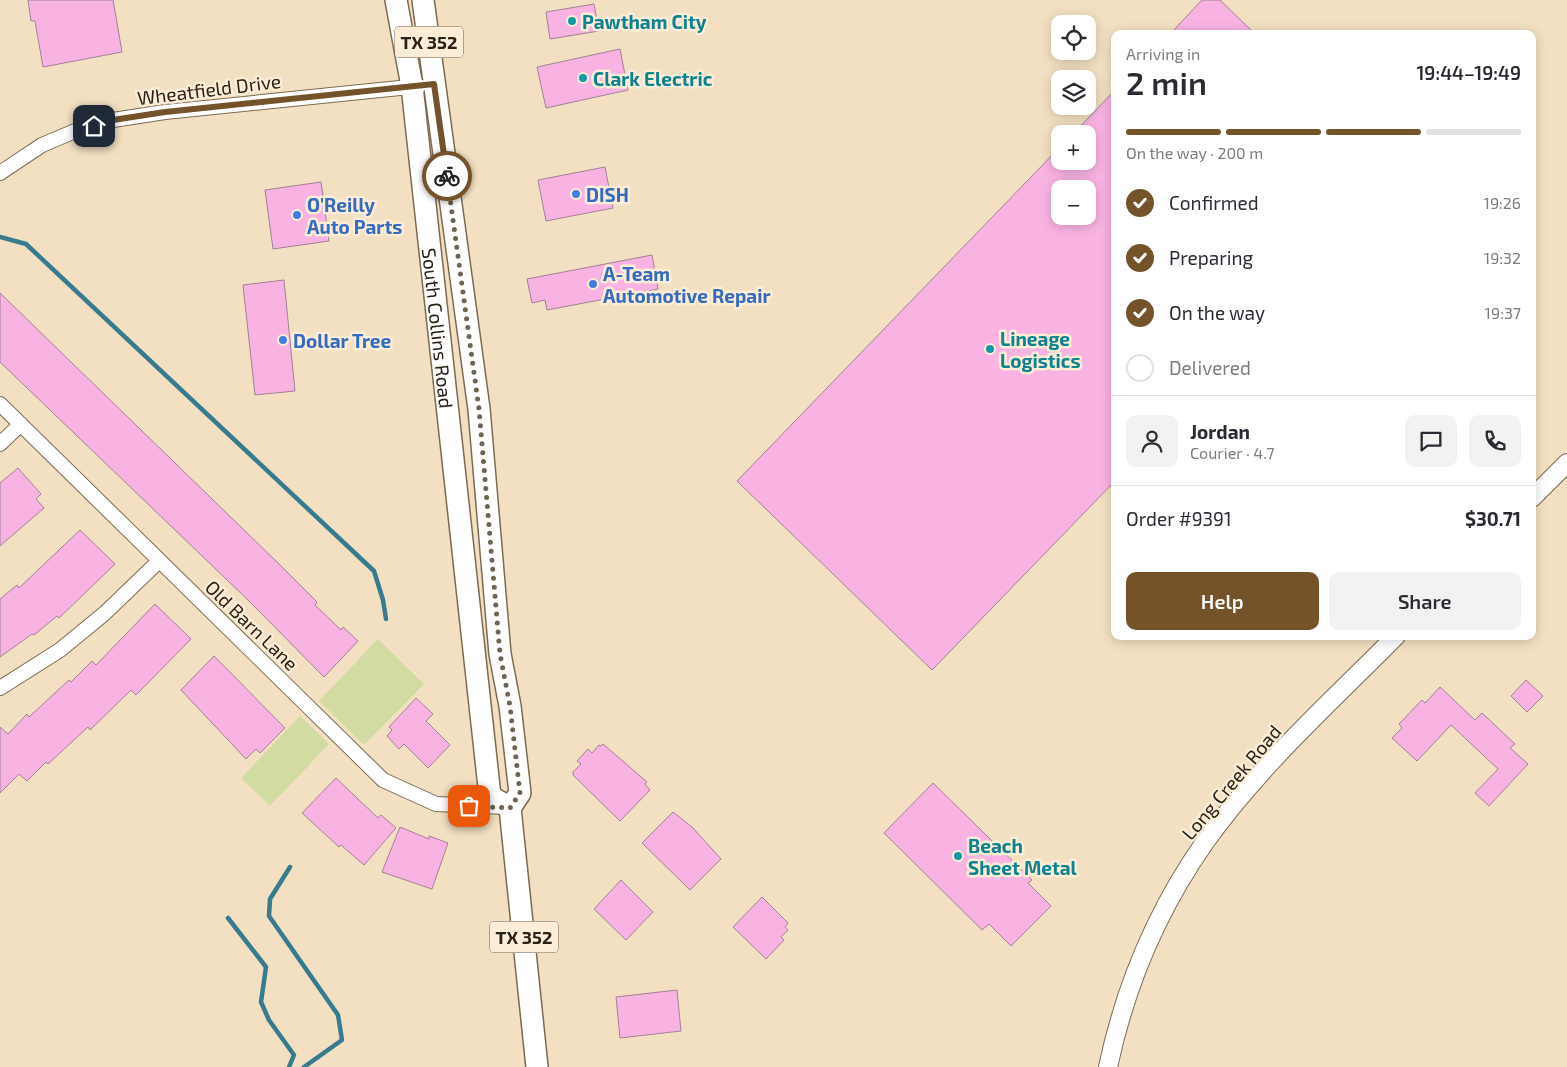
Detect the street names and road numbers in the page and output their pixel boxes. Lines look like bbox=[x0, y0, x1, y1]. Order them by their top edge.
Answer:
road number: TX 352 bbox=[395, 27, 463, 58]
street label: Wheatfield Drive bbox=[136, 69, 282, 109]
street label: South Collins Road bbox=[418, 247, 459, 409]
street label: Old Barn Lane bbox=[201, 575, 303, 675]
street label: Long Creek Road bbox=[1176, 720, 1286, 844]
road number: TX 352 bbox=[490, 922, 558, 952]

